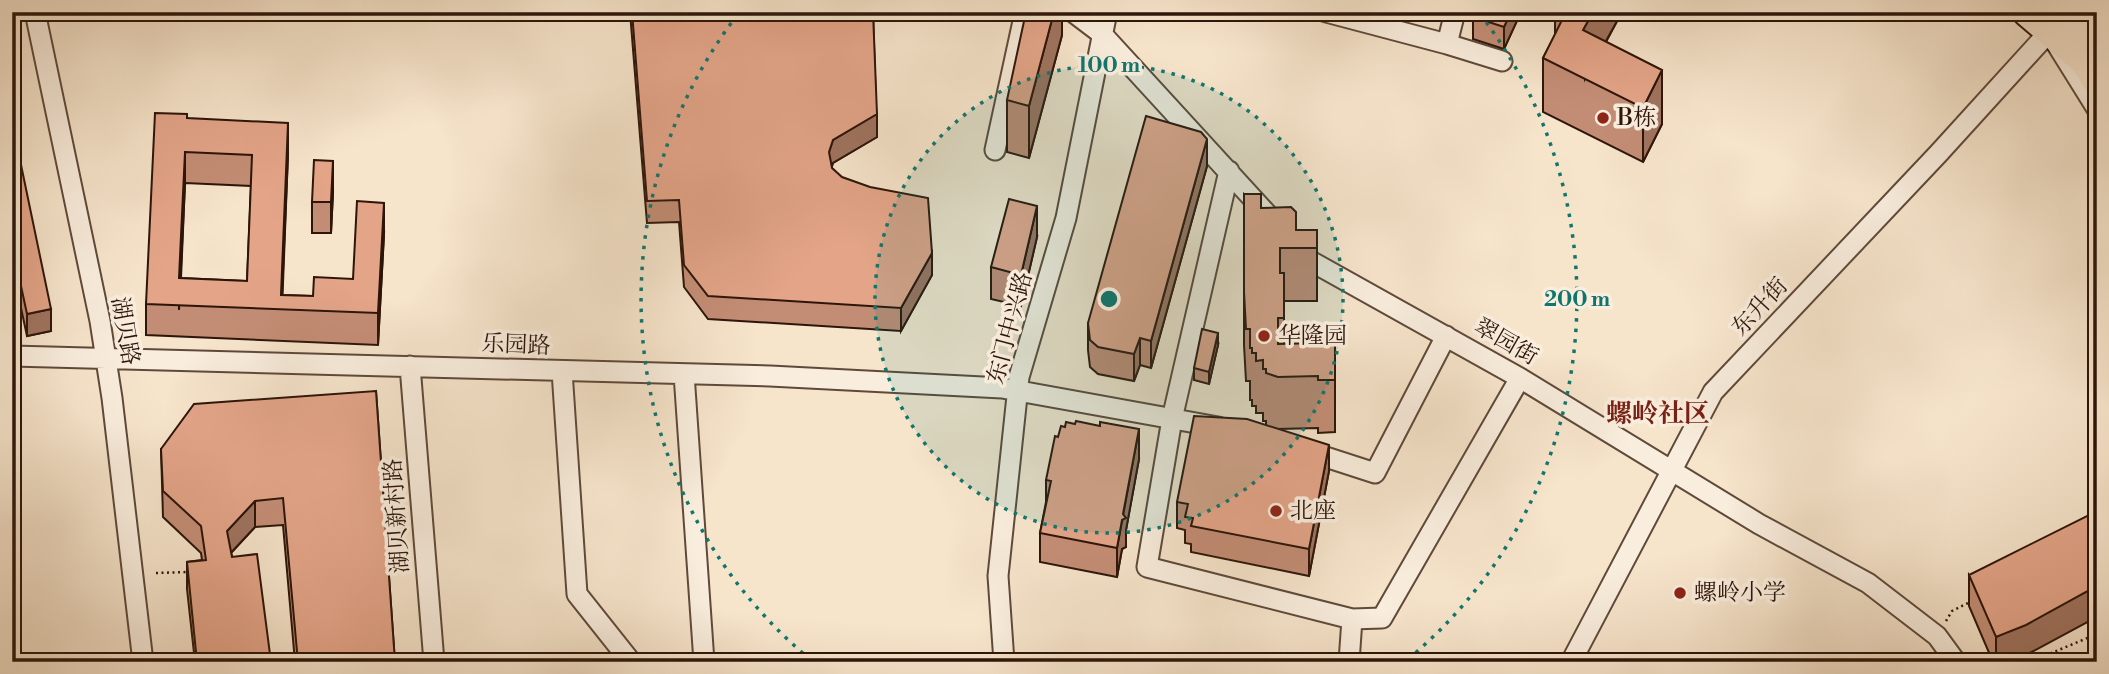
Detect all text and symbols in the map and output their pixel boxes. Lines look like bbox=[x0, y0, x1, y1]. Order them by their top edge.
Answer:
text: 100 m bbox=[1078, 53, 1140, 79]
place label: B栋 bbox=[1616, 104, 1656, 132]
marker: B栋 bbox=[1595, 110, 1611, 126]
street label: 东门中兴路 bbox=[982, 269, 1038, 387]
street label: 东升街 bbox=[1726, 272, 1794, 342]
centre of rings bbox=[1097, 287, 1121, 311]
text: 200 m bbox=[1544, 287, 1610, 313]
street label: 湖贝路 bbox=[105, 295, 145, 367]
street label: 翠园街 bbox=[1469, 313, 1543, 371]
place label: 华隆园 bbox=[1278, 322, 1347, 350]
marker: 华隆园 bbox=[1256, 328, 1272, 344]
street label: 乐园路 bbox=[481, 330, 551, 360]
district label: 螺岭社区 bbox=[1606, 398, 1710, 430]
street label: 湖贝新村路 bbox=[379, 458, 415, 574]
place label: 北座 bbox=[1290, 497, 1336, 525]
marker: 北座 bbox=[1268, 503, 1284, 519]
place label: 螺岭小学 bbox=[1694, 579, 1786, 607]
marker: 螺岭小学 bbox=[1672, 585, 1688, 601]

